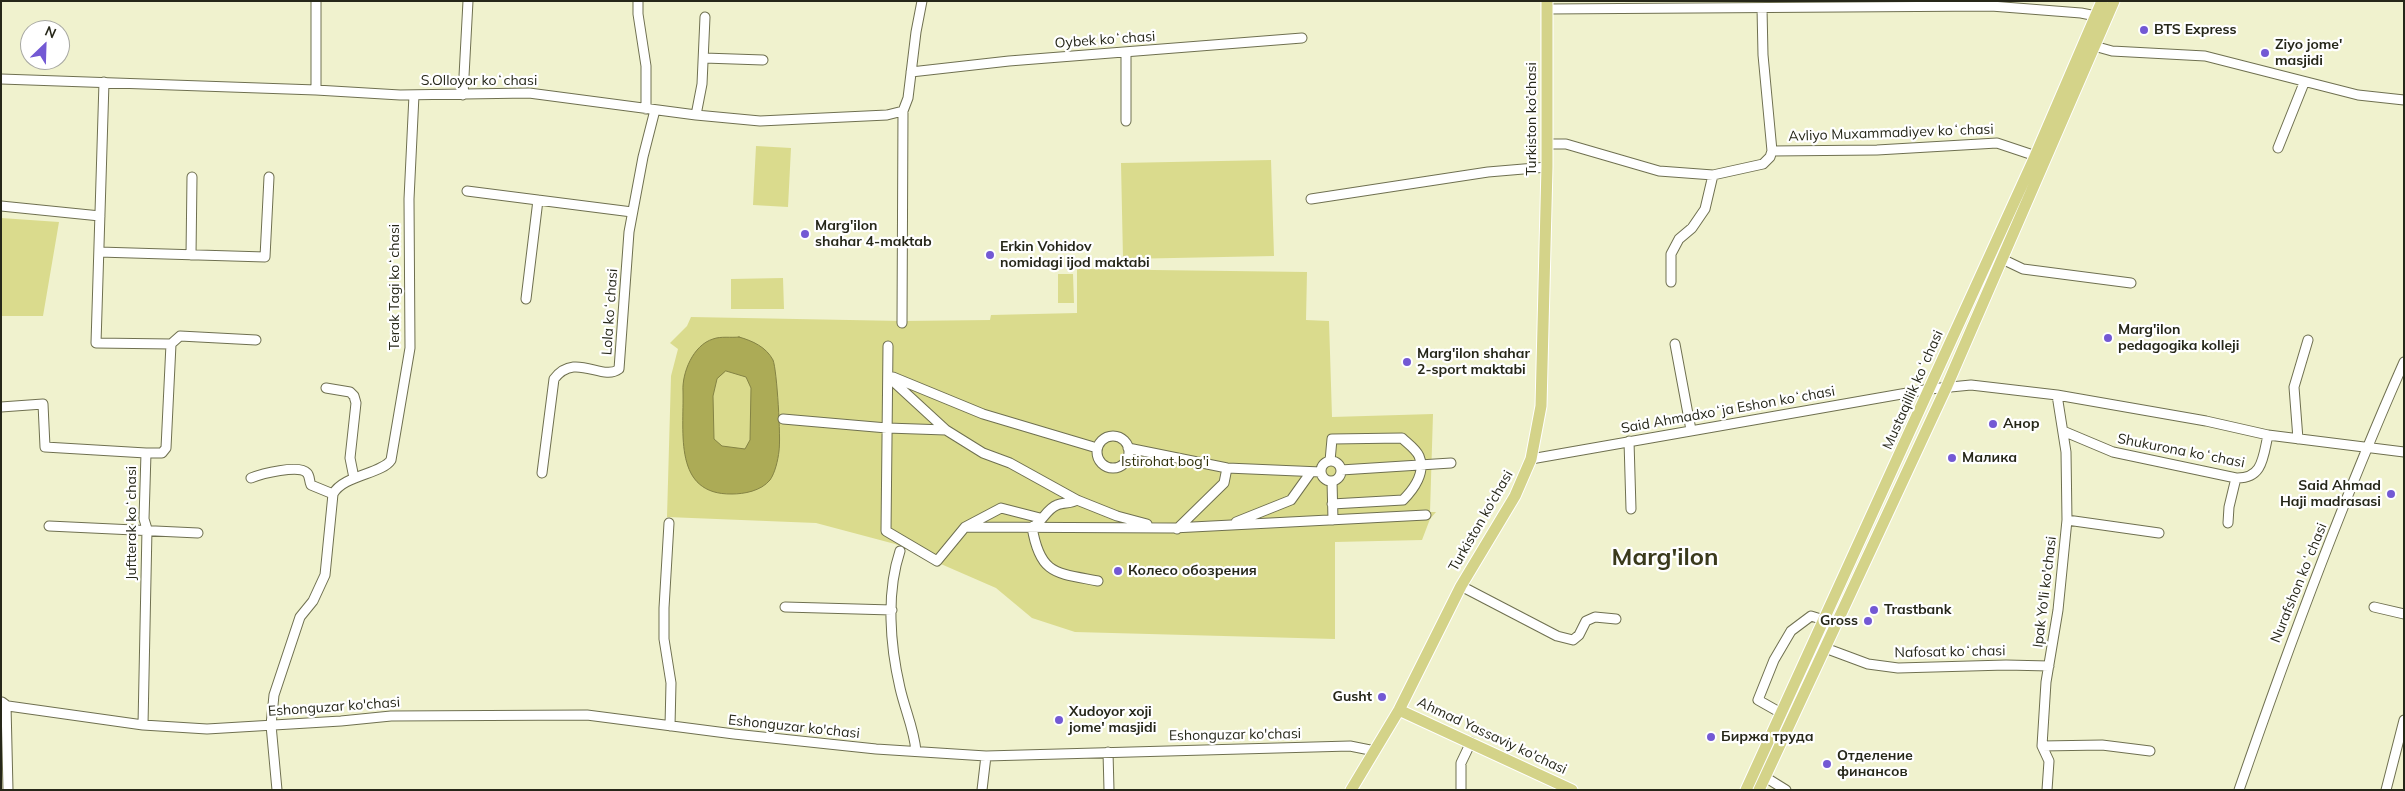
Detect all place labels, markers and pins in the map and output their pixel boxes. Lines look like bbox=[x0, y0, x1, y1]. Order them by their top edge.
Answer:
place label: BTS Express bbox=[2154, 22, 2237, 38]
marker: BTS Express bbox=[2138, 24, 2150, 36]
place label: Ziyo jome' masjidi bbox=[2275, 37, 2342, 70]
marker: Ziyo jome' masjidi bbox=[2259, 47, 2271, 59]
place label: Marg'ilon shahar 4-maktab bbox=[815, 218, 932, 250]
marker: Marg'ilon shahar 4-maktab bbox=[799, 228, 811, 240]
place label: Erkin Vohidov nomidagi ijod maktabi bbox=[1000, 239, 1150, 272]
marker: Erkin Vohidov nomidagi ijod maktabi bbox=[984, 249, 996, 261]
place label: Marg'ilon pedagogika kolleji bbox=[2118, 322, 2239, 354]
marker: Marg'ilon pedagogika kolleji bbox=[2102, 332, 2114, 344]
place label: Marg'ilon shahar 2-sport maktabi bbox=[1417, 346, 1530, 378]
marker: Marg'ilon shahar 2-sport maktabi bbox=[1401, 356, 1413, 368]
place label: Анор bbox=[2003, 416, 2040, 432]
marker: Анор bbox=[1987, 418, 1999, 430]
place label: Малика bbox=[1962, 450, 2017, 466]
marker: Малика bbox=[1946, 452, 1958, 464]
place label: Said Ahmad Haji madrasasi bbox=[2280, 478, 2381, 511]
marker: Said Ahmad Haji madrasasi bbox=[2385, 488, 2397, 500]
place label: Колесо обозрения bbox=[1128, 563, 1257, 579]
marker: Колесо обозрения bbox=[1112, 565, 1124, 577]
place label: Trastbank bbox=[1884, 602, 1951, 618]
marker: Trastbank bbox=[1868, 604, 1880, 616]
place label: Gross bbox=[1820, 613, 1858, 629]
marker: Gross bbox=[1862, 615, 1874, 627]
place label: Gusht bbox=[1333, 689, 1372, 705]
marker: Gusht bbox=[1376, 691, 1388, 703]
place label: Xudoyor xoji jome' masjidi bbox=[1069, 704, 1156, 736]
marker: Xudoyor xoji jome' masjidi bbox=[1053, 714, 1065, 726]
place label: Биржа труда bbox=[1721, 729, 1814, 745]
marker: Биржа труда bbox=[1705, 731, 1717, 743]
place label: Отделение финансов bbox=[1837, 748, 1913, 780]
marker: Отделение финансов bbox=[1821, 758, 1833, 770]

